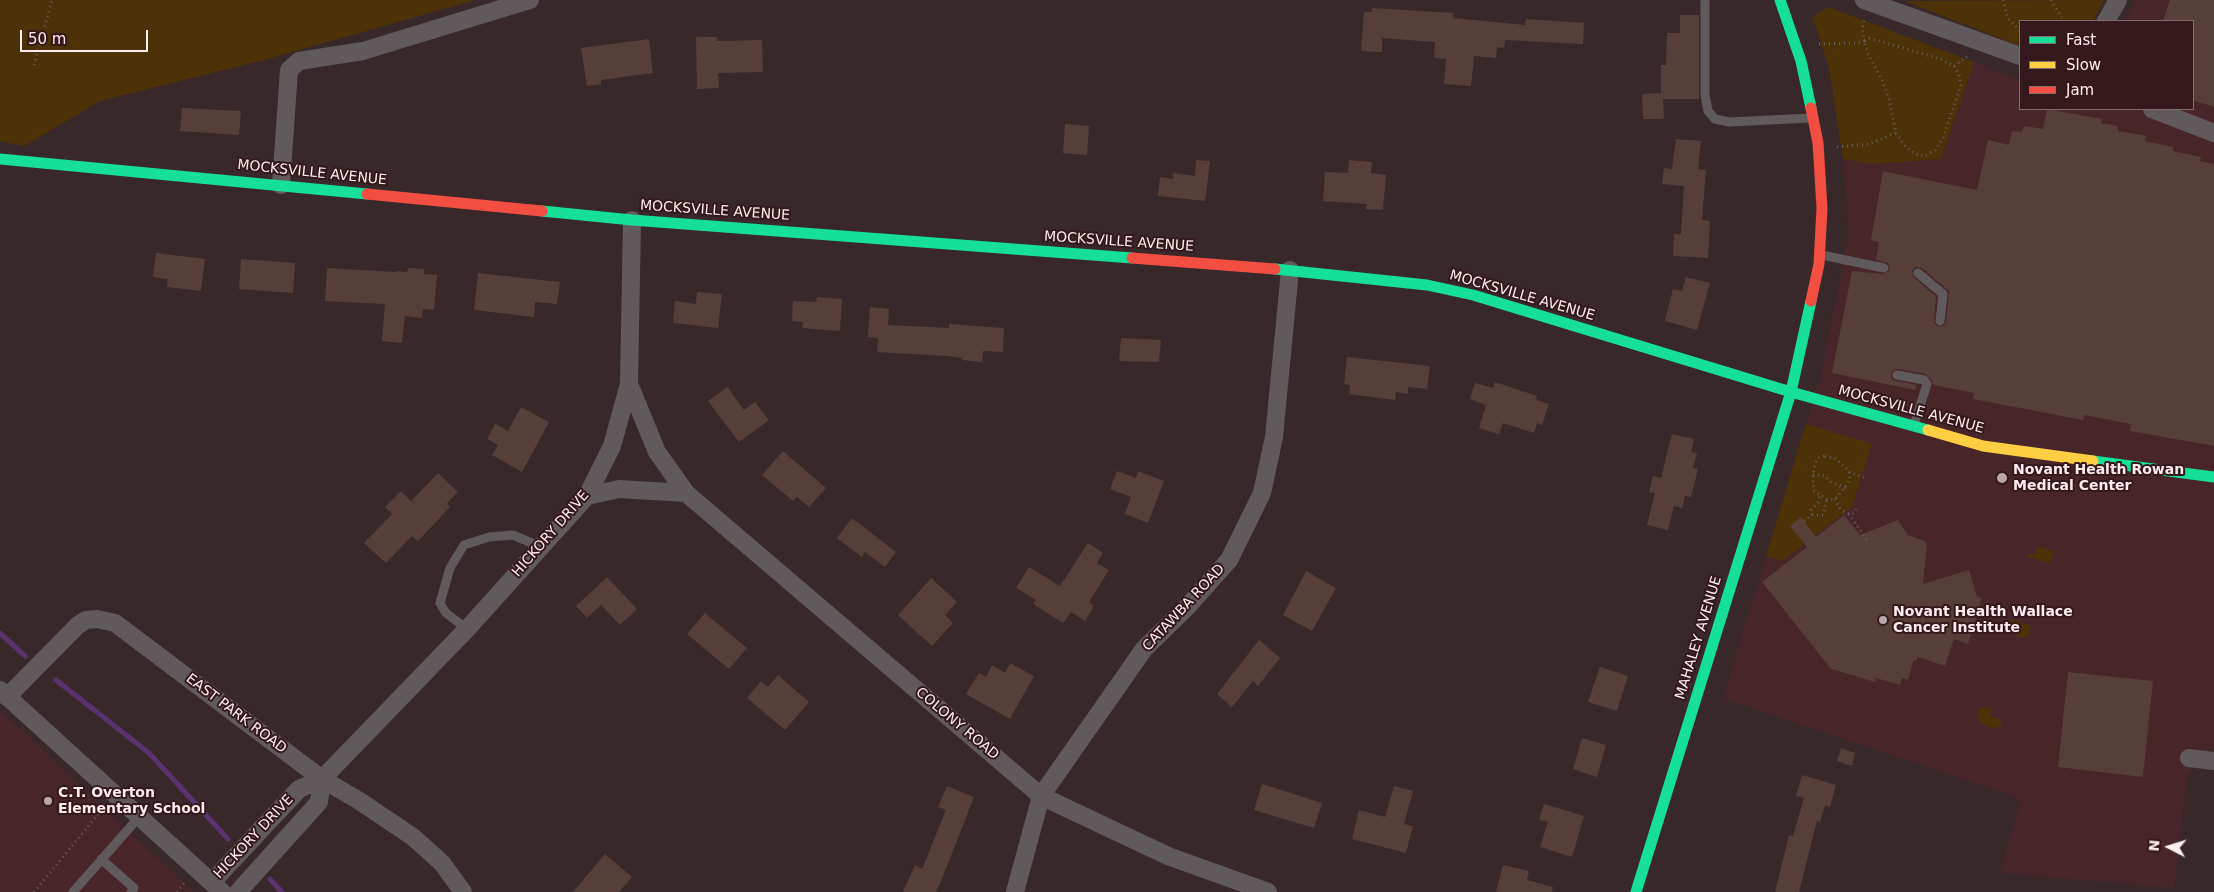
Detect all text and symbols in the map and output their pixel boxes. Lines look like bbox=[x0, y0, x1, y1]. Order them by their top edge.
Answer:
scale bar bbox=[22, 20, 150, 52]
legend bbox=[2019, 20, 2194, 110]
text: 50 m bbox=[28, 30, 66, 48]
text: Fast bbox=[2066, 31, 2096, 49]
text: Slow bbox=[2066, 56, 2101, 74]
text: Jam bbox=[2066, 81, 2094, 99]
street label: MOCKSVILLE AVENUE bbox=[236, 157, 388, 189]
street label: MOCKSVILLE AVENUE bbox=[639, 197, 791, 225]
street label: MOCKSVILLE AVENUE bbox=[1043, 228, 1195, 256]
street label: MOCKSVILLE AVENUE bbox=[1447, 267, 1597, 325]
street label: MOCKSVILLE AVENUE bbox=[1836, 382, 1986, 438]
place label: Novant Health Rowan Medical Center bbox=[2013, 462, 2184, 494]
marker: Novant Health Rowan Medical Center bbox=[1995, 471, 2009, 485]
street label: HICKORY DRIVE bbox=[509, 487, 593, 581]
street label: CATAWBA ROAD bbox=[1139, 561, 1229, 655]
street label: MAHALEY AVENUE bbox=[1672, 574, 1726, 702]
place label: Novant Health Wallace Cancer Institute bbox=[1893, 604, 2073, 636]
marker: Novant Health Wallace Cancer Institute bbox=[1877, 614, 1889, 626]
street label: EAST PARK ROAD bbox=[182, 671, 290, 757]
street label: COLONY ROAD bbox=[912, 684, 1002, 764]
place label: C.T. Overton Elementary School bbox=[58, 785, 205, 818]
street label: HICKORY DRIVE bbox=[211, 792, 297, 882]
marker: C.T. Overton Elementary School bbox=[42, 795, 54, 807]
north arrow bbox=[2144, 822, 2194, 872]
text: N bbox=[2146, 839, 2163, 852]

